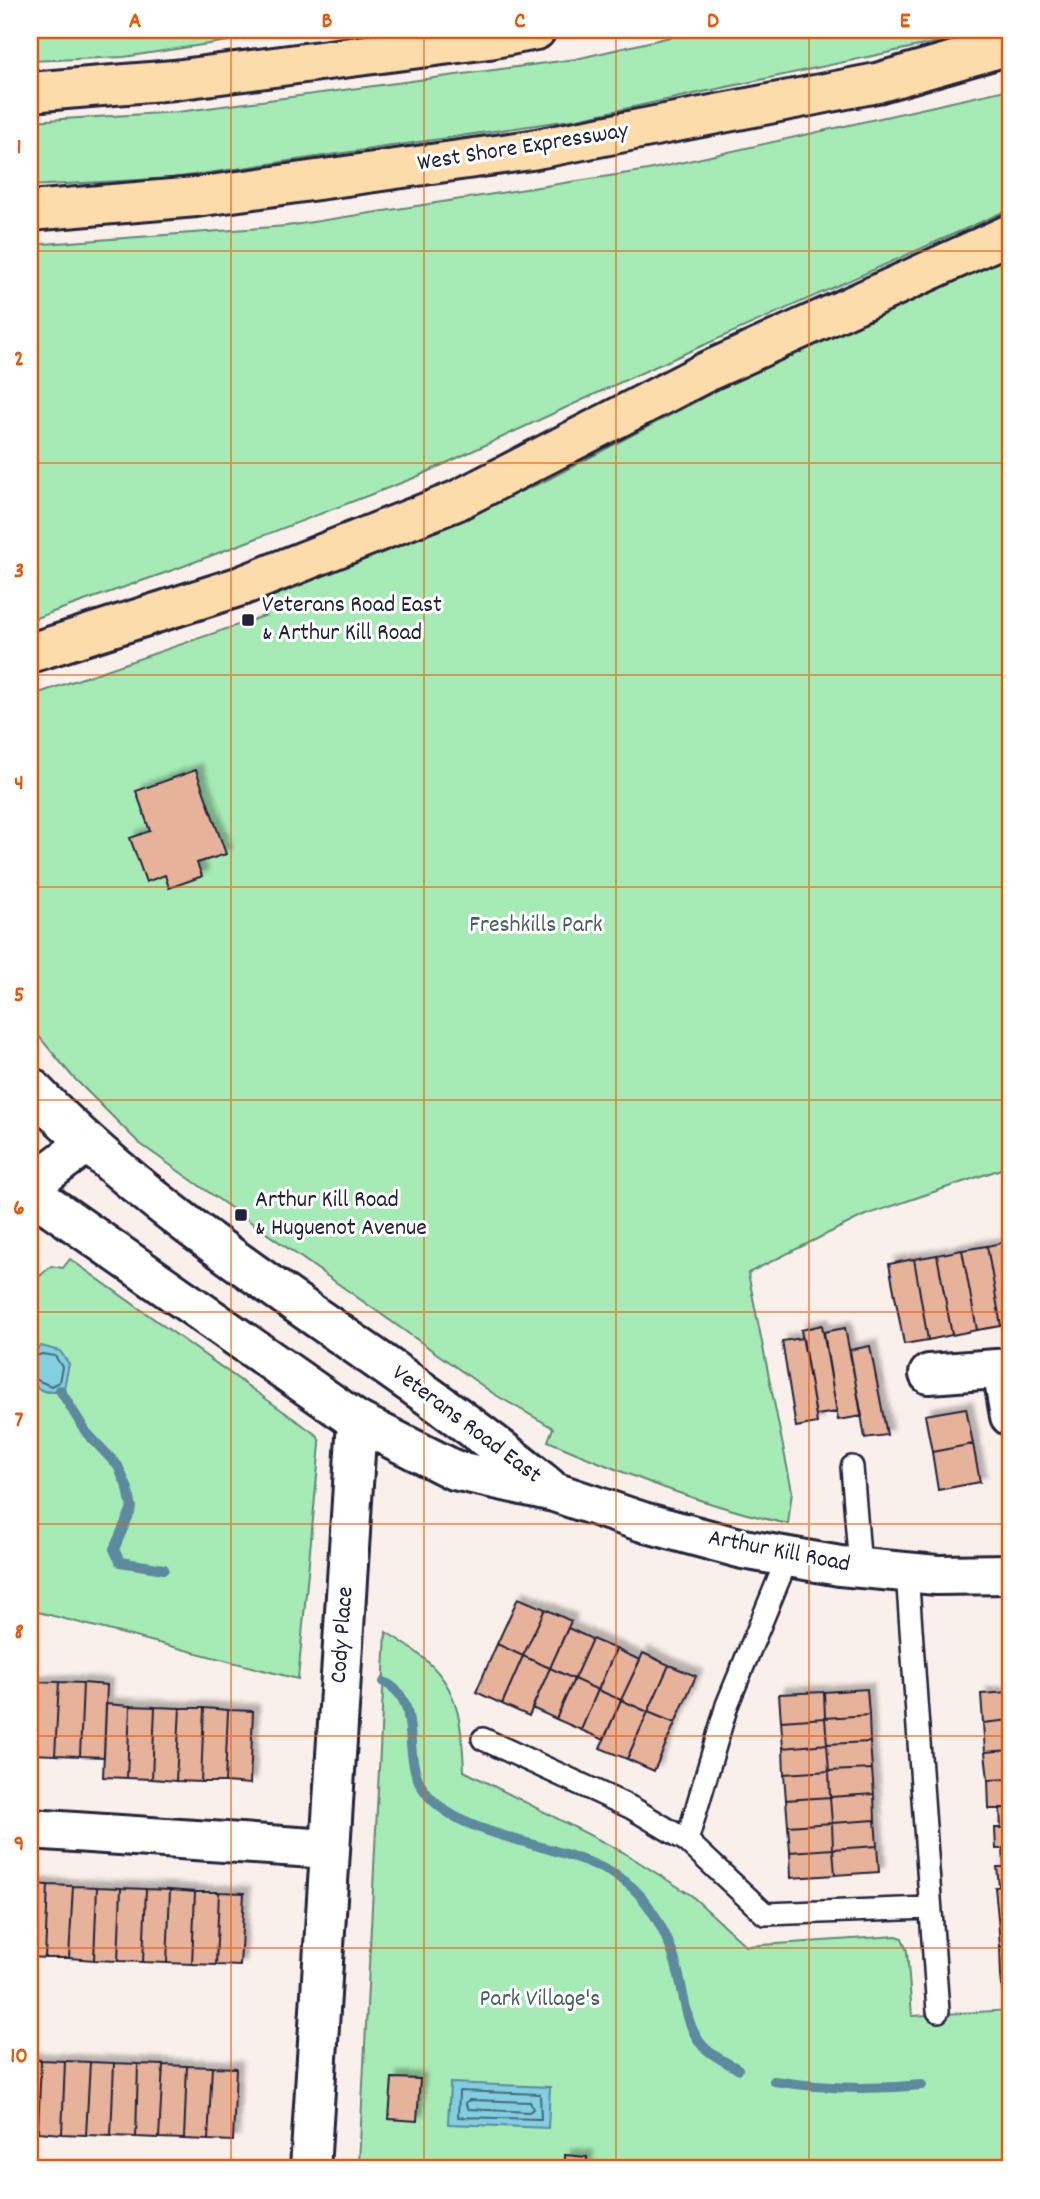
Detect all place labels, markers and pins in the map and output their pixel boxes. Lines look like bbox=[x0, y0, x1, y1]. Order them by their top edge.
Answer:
place label: Veterans Road East & Arthur Kill Road bbox=[262, 589, 442, 651]
marker: Veterans Road East & Arthur Kill Road bbox=[240, 612, 256, 628]
place label: Arthur Kill Road & Huguenot Avenue bbox=[255, 1184, 427, 1246]
marker: Arthur Kill Road & Huguenot Avenue bbox=[233, 1207, 249, 1223]

